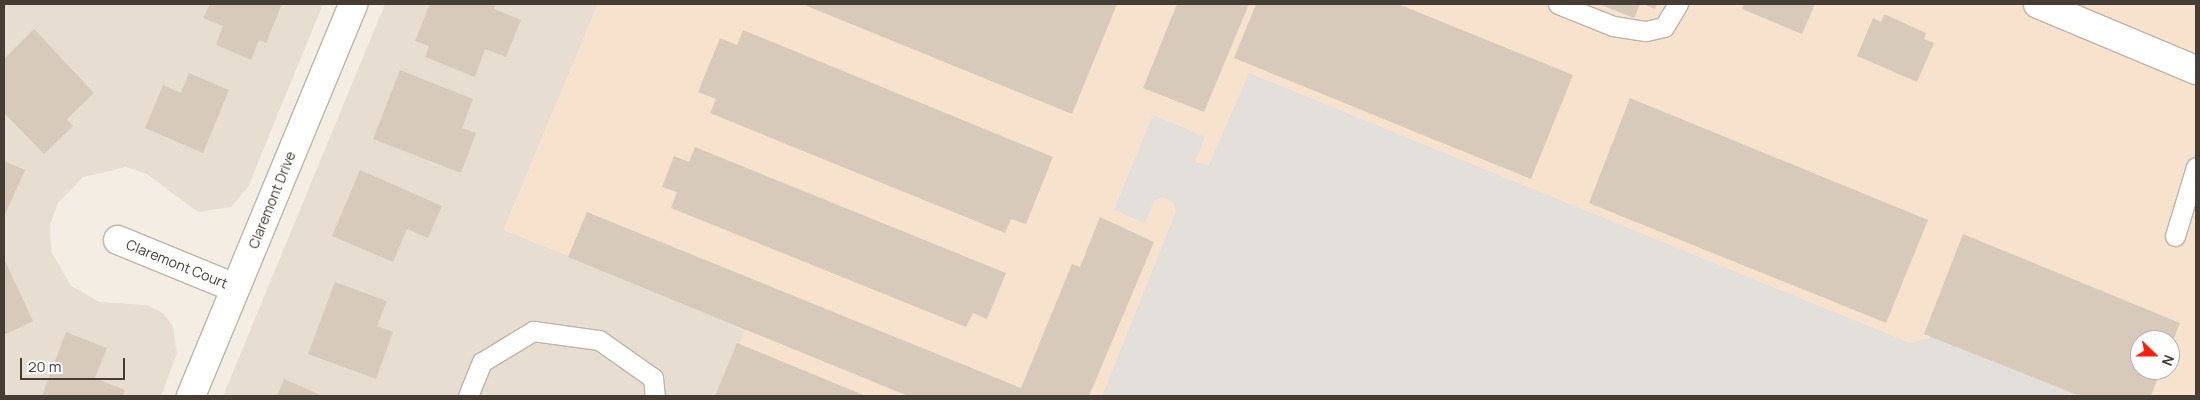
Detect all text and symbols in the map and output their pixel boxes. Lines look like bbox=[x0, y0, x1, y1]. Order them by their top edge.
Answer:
street label: Claremont Drive bbox=[245, 149, 299, 251]
street label: Claremont Court bbox=[124, 236, 230, 292]
north arrow bbox=[2130, 330, 2180, 380]
scale bar bbox=[22, 348, 128, 380]
text: N bbox=[2158, 352, 2179, 369]
text: 20 m bbox=[28, 356, 61, 377]

